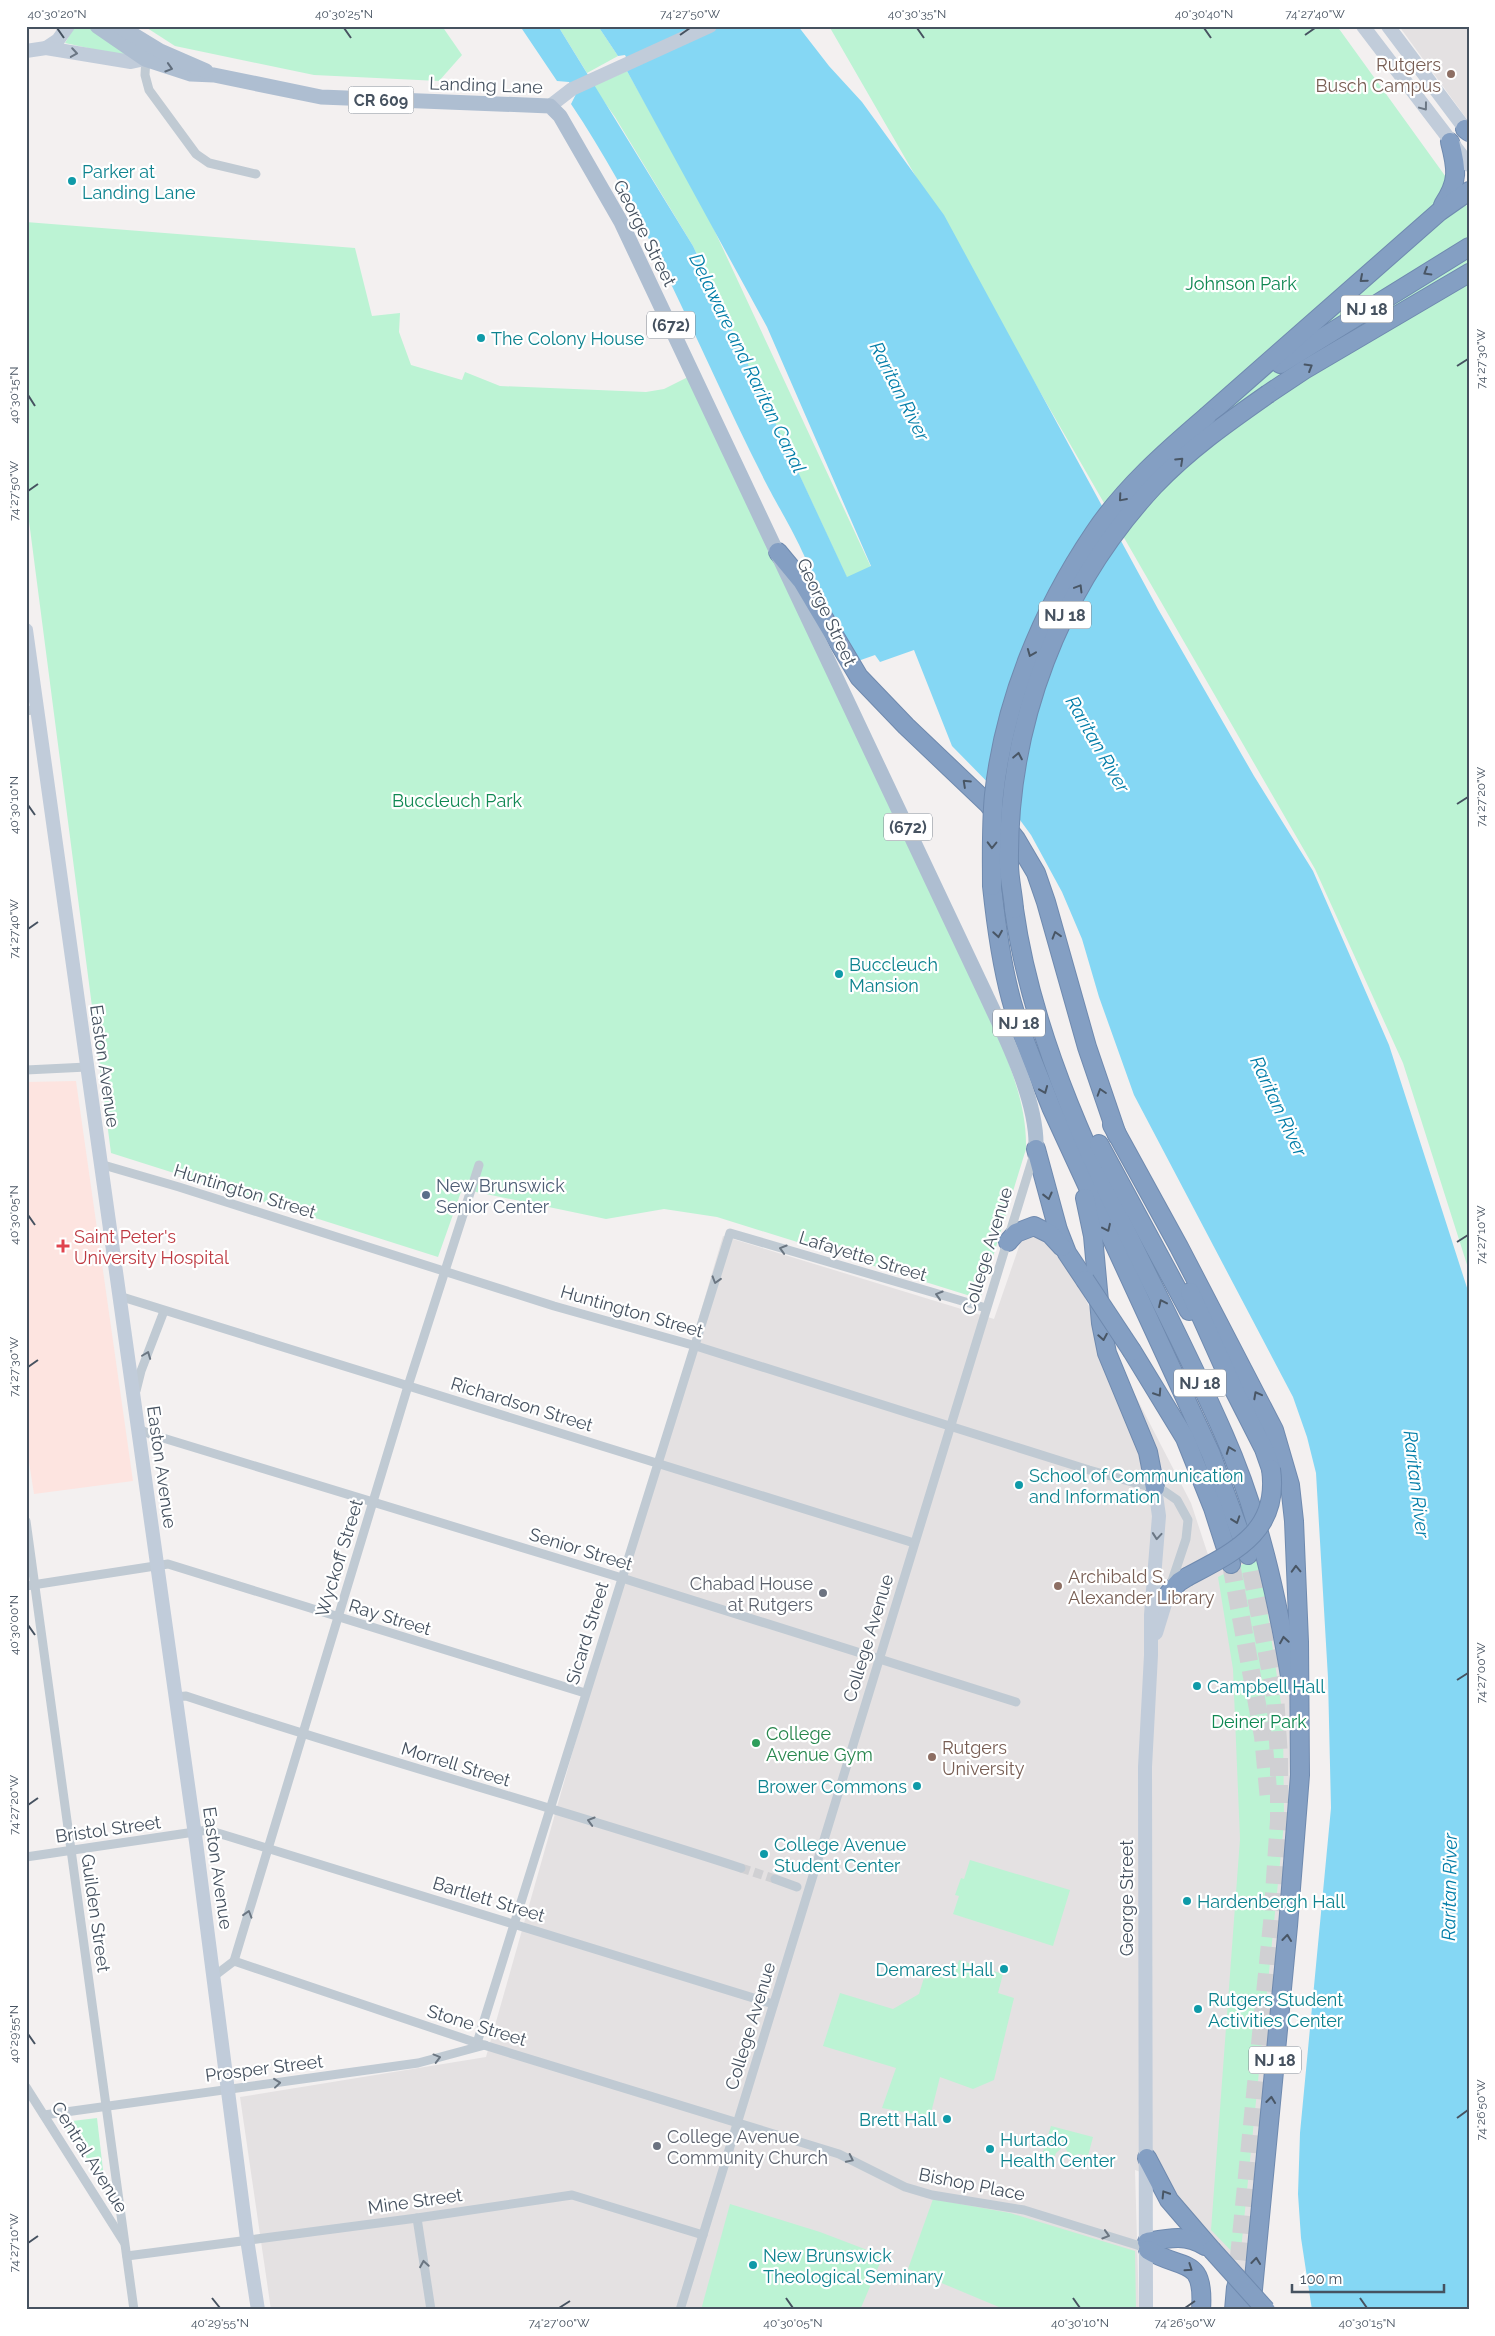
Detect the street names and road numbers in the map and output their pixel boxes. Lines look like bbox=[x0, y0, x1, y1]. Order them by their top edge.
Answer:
street label: Landing Lane bbox=[429, 73, 544, 97]
road number: CR 609 bbox=[348, 86, 414, 114]
street label: George Street bbox=[609, 176, 681, 290]
road number: NJ 18 bbox=[1341, 296, 1393, 322]
road number: (672) bbox=[647, 312, 695, 338]
street label: George Street bbox=[793, 555, 861, 669]
road number: NJ 18 bbox=[1039, 602, 1091, 628]
road number: (672) bbox=[884, 814, 932, 840]
street label: Easton Avenue bbox=[86, 1003, 124, 1129]
road number: NJ 18 bbox=[993, 1010, 1045, 1036]
street label: Huntington Street bbox=[171, 1159, 319, 1223]
street label: College Avenue bbox=[958, 1184, 1017, 1317]
street label: Lafayette Street bbox=[797, 1227, 929, 1285]
street label: Huntington Street bbox=[558, 1281, 706, 1341]
road number: NJ 18 bbox=[1174, 1370, 1226, 1396]
street label: Richardson Street bbox=[448, 1372, 596, 1436]
street label: Easton Avenue bbox=[143, 1404, 181, 1530]
street label: Wyckoff Street bbox=[311, 1497, 367, 1619]
street label: Senior Street bbox=[527, 1523, 635, 1575]
street label: College Avenue bbox=[839, 1571, 898, 1704]
street label: Sicard Street bbox=[561, 1579, 613, 1687]
street label: Ray Street bbox=[346, 1595, 434, 1639]
street label: Morrell Street bbox=[399, 1737, 513, 1791]
street label: Easton Avenue bbox=[199, 1805, 237, 1931]
street label: Bristol Street bbox=[54, 1811, 162, 1847]
street label: George Street bbox=[1116, 1840, 1137, 1956]
street label: Guilden Street bbox=[77, 1853, 115, 1973]
street label: Bartlett Street bbox=[430, 1872, 548, 1926]
street label: College Avenue bbox=[721, 1959, 780, 2092]
street label: Stone Street bbox=[425, 2000, 529, 2050]
road number: NJ 18 bbox=[1249, 2046, 1301, 2074]
street label: Prosper Street bbox=[204, 2050, 324, 2086]
street label: Central Avenue bbox=[47, 2098, 133, 2217]
street label: Bishop Place bbox=[917, 2163, 1027, 2205]
street label: Mine Street bbox=[366, 2184, 464, 2218]

